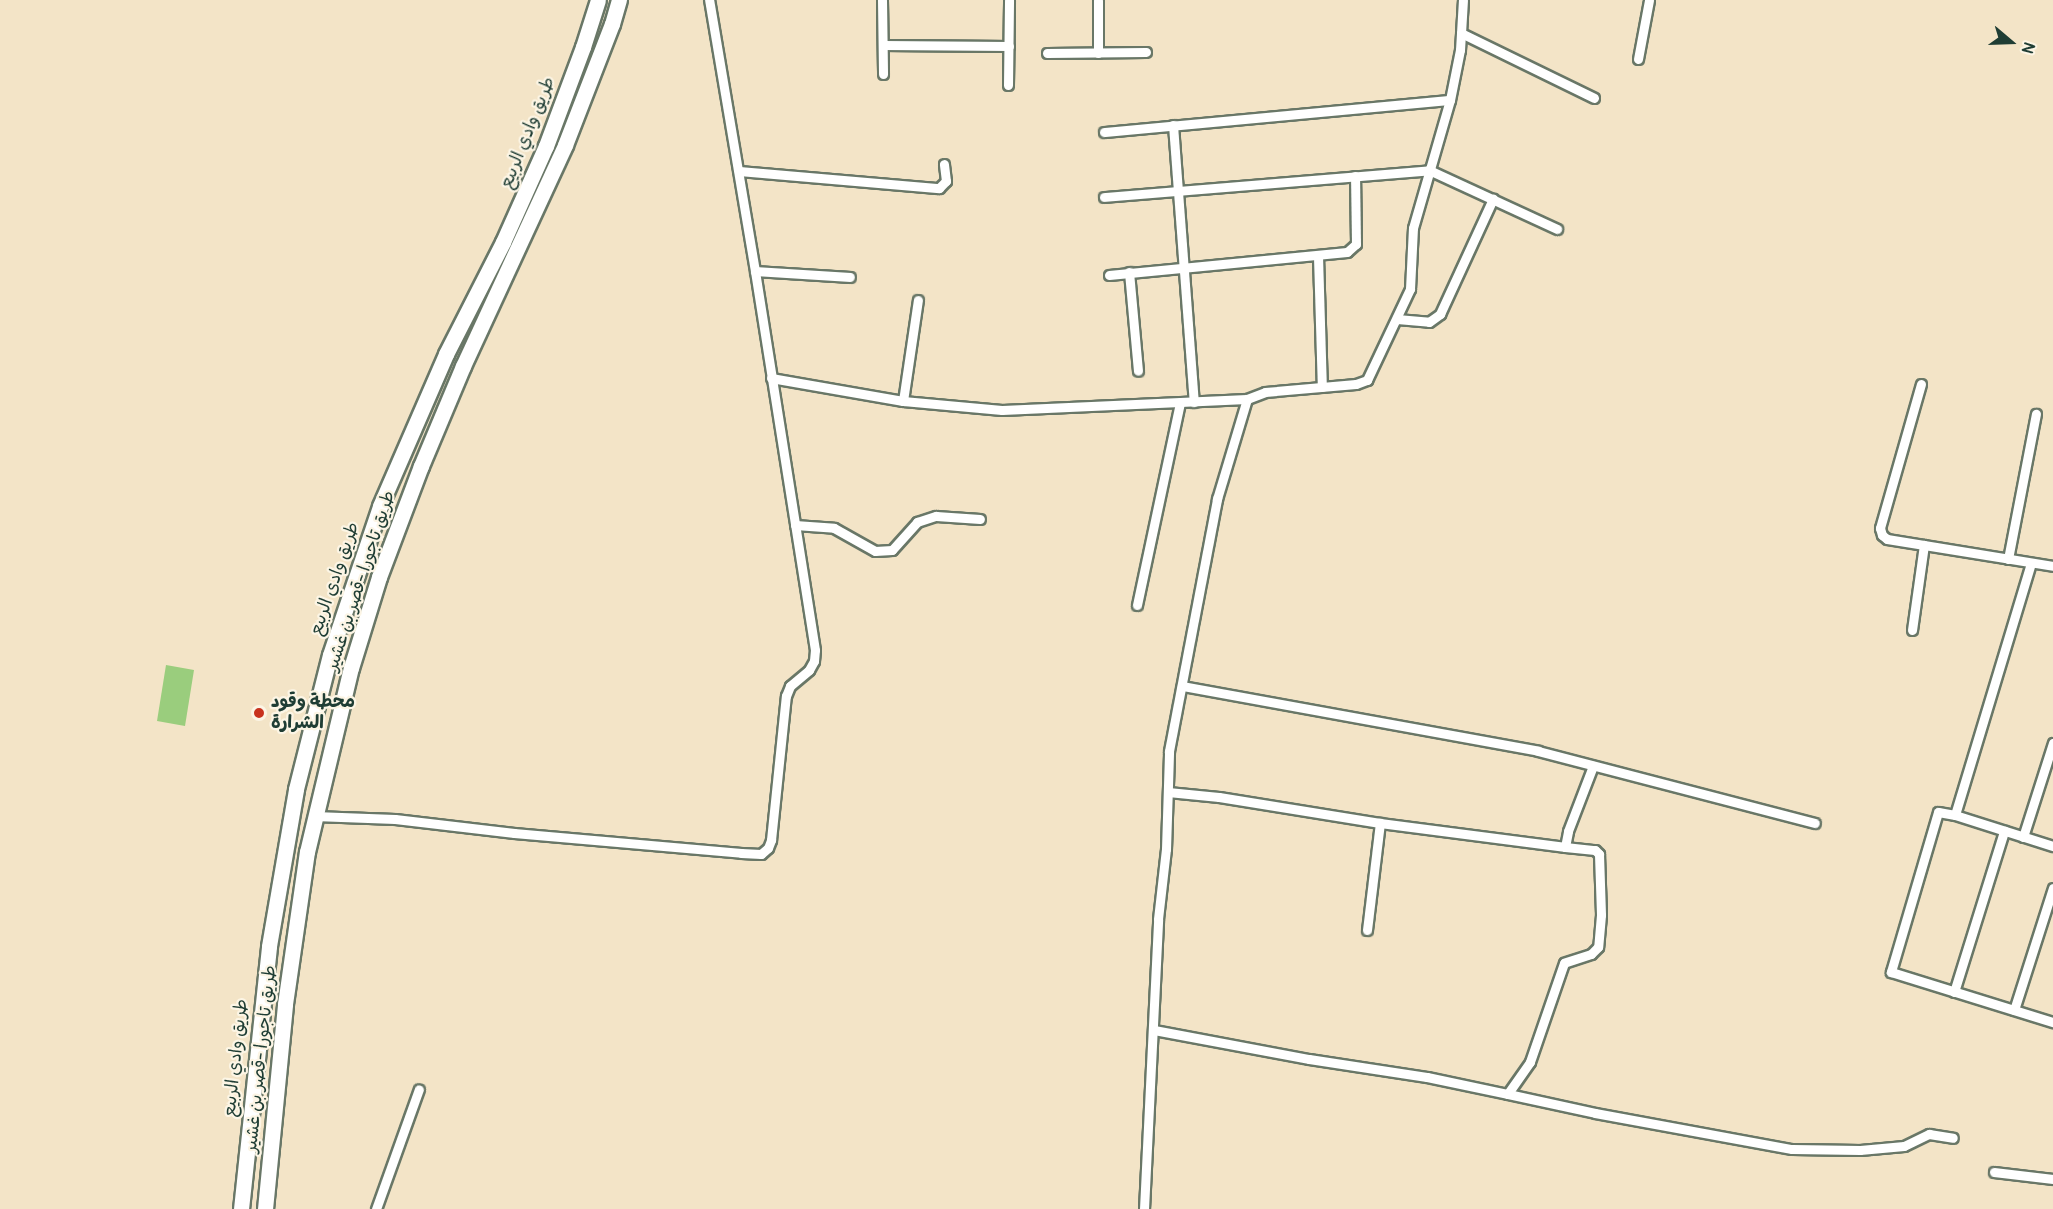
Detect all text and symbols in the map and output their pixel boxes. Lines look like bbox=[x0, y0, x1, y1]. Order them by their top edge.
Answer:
north arrow bbox=[1981, 12, 2041, 72]
text: N bbox=[2017, 39, 2039, 56]
street label: طريق وادي الربيع bbox=[496, 74, 560, 192]
street label: طريق تاجورا -قصر بن غشير bbox=[322, 488, 400, 674]
street label: طريق وادي الربيع bbox=[305, 519, 365, 639]
place label: محطة وقود الشرارة bbox=[271, 692, 355, 734]
marker: محطة وقود الشرارة bbox=[252, 706, 266, 720]
street label: طريق تاجورا -قصر بن غشير bbox=[240, 964, 282, 1154]
street label: طريق وادي الربيع bbox=[219, 998, 253, 1118]

